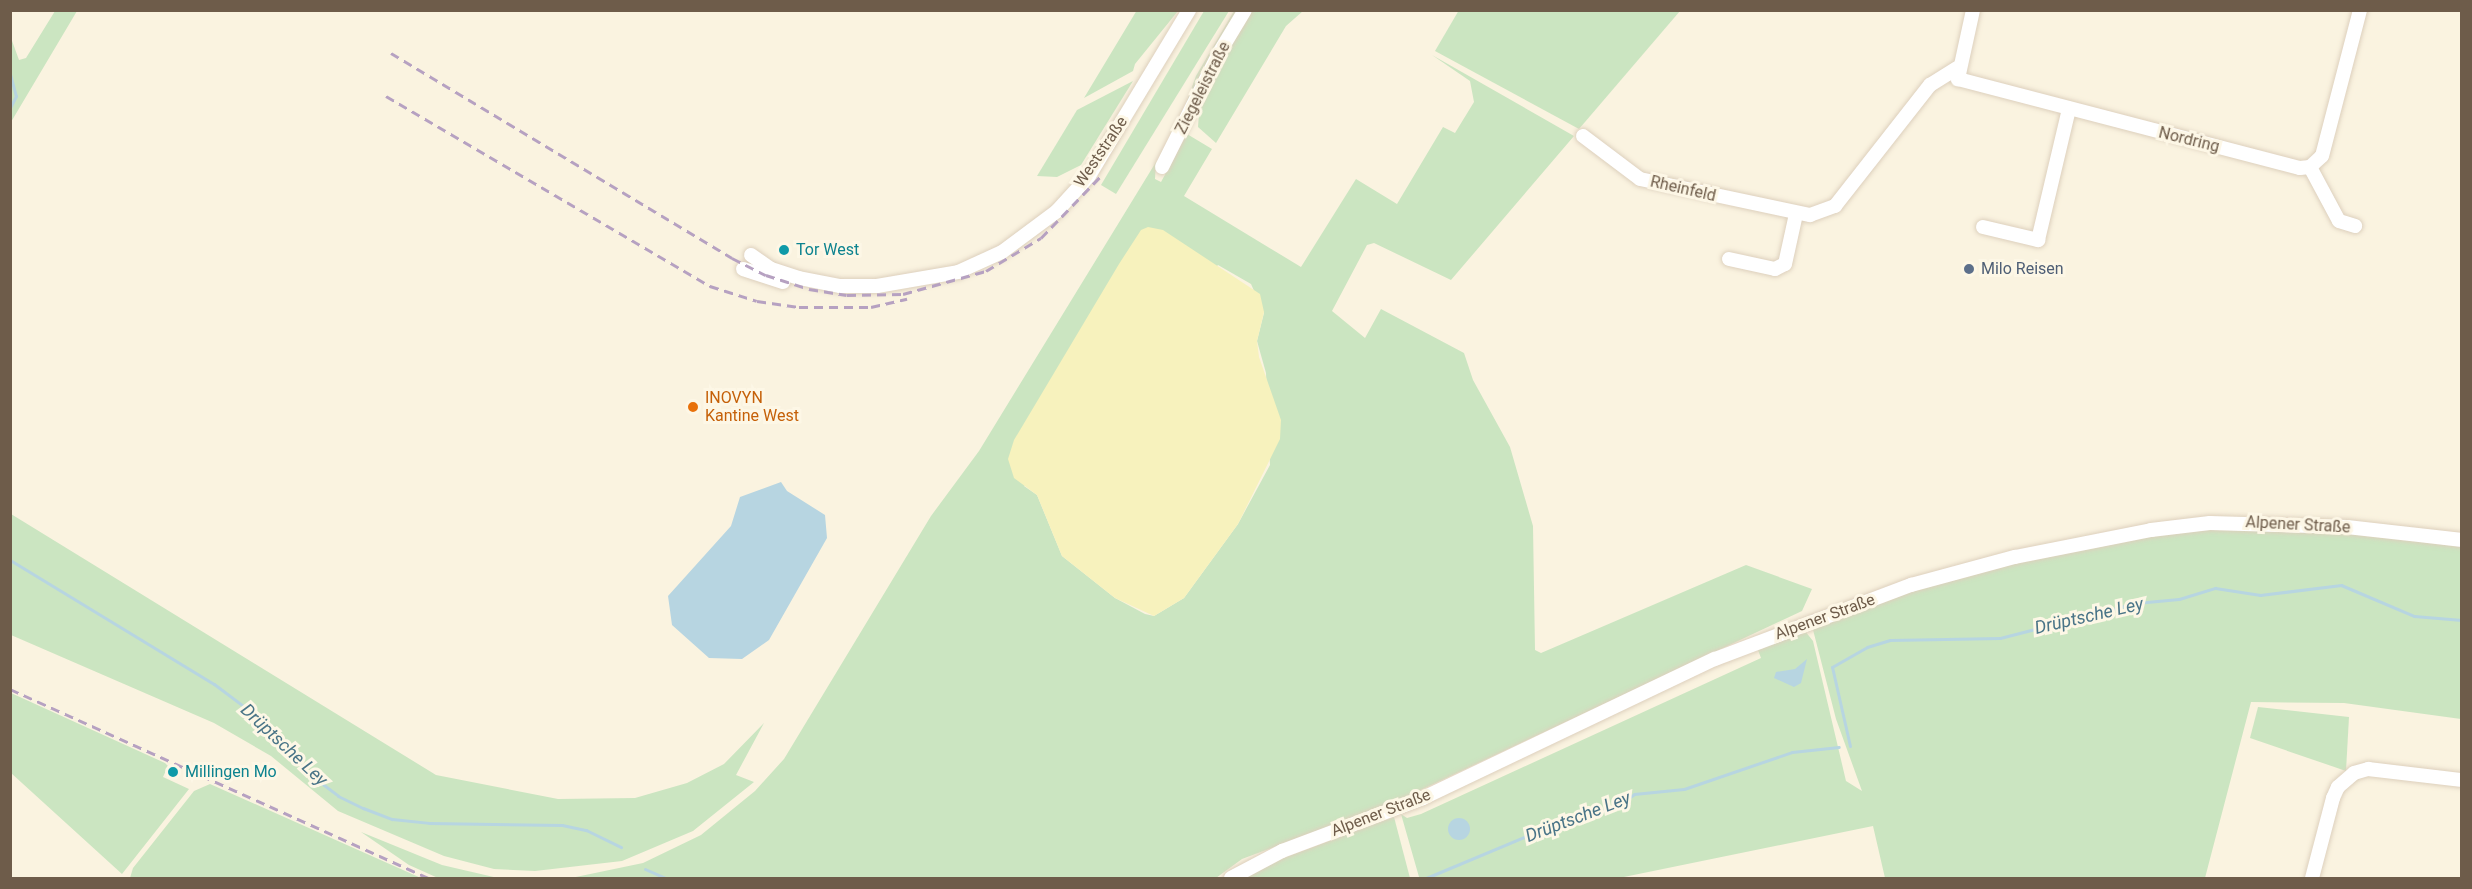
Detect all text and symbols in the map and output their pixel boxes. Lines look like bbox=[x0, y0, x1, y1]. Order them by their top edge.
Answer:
street label: Ziegeleistraße bbox=[1172, 39, 1234, 137]
street label: Weststraße bbox=[1070, 113, 1132, 191]
street label: Nordring bbox=[2157, 123, 2221, 157]
street label: Rheinfeld bbox=[1648, 172, 1718, 206]
place label: Tor West bbox=[796, 240, 859, 260]
marker: Tor West bbox=[777, 243, 791, 257]
place label: Milo Reisen bbox=[1981, 259, 2064, 279]
marker: Milo Reisen bbox=[1962, 262, 1976, 276]
place label: INOVYN Kantine West bbox=[705, 388, 799, 426]
marker: INOVYN Kantine West bbox=[686, 400, 700, 414]
street label: Alpener Straße bbox=[2245, 513, 2351, 537]
street label: Alpener Straße bbox=[1772, 590, 1878, 644]
water label: Drüptsche Ley bbox=[2033, 593, 2145, 639]
water label: Drüptsche Ley bbox=[236, 699, 332, 791]
place label: Millingen Mo bbox=[185, 762, 277, 782]
marker: Millingen Mo bbox=[166, 765, 180, 779]
street label: Alpener Straße bbox=[1329, 785, 1433, 841]
water label: Drüptsche Ley bbox=[1522, 787, 1634, 847]

